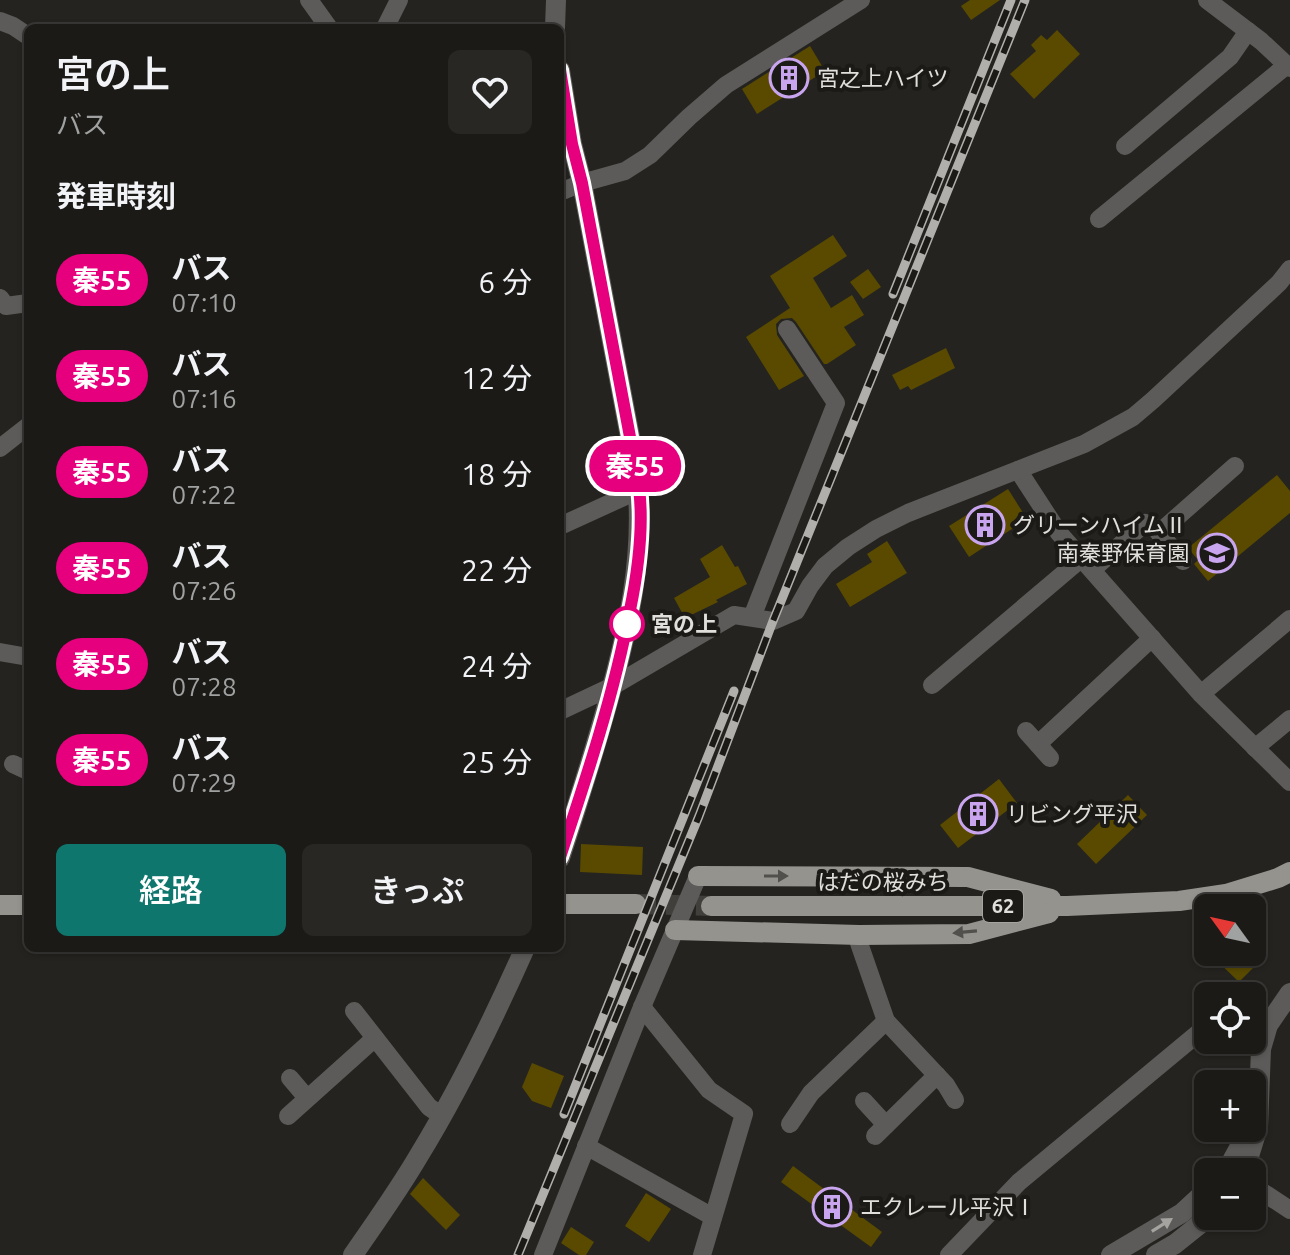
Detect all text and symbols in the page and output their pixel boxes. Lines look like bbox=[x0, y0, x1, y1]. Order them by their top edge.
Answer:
button: heart bbox=[448, 50, 532, 134]
text: 宮の上 bbox=[56, 53, 170, 95]
building icon: 宮之上ハイツ bbox=[768, 57, 810, 99]
place label: 宮之上ハイツ bbox=[817, 65, 949, 90]
text: バス bbox=[56, 110, 108, 139]
text: 発車時刻 bbox=[56, 179, 176, 213]
text: バス bbox=[172, 251, 232, 285]
text: 秦55 bbox=[72, 264, 132, 295]
text: 6 分 bbox=[478, 265, 532, 299]
text: 07:10 bbox=[172, 288, 237, 317]
text: バス bbox=[172, 347, 232, 381]
text: 秦55 bbox=[72, 360, 132, 391]
text: 12 分 bbox=[461, 361, 532, 395]
text: 07:16 bbox=[172, 384, 237, 413]
line badge: 秦55 bbox=[589, 440, 681, 492]
text: バス bbox=[172, 443, 232, 477]
text: 秦55 bbox=[605, 450, 665, 481]
text: 秦55 bbox=[72, 456, 132, 487]
text: 18 分 bbox=[461, 457, 532, 491]
text: 07:22 bbox=[172, 480, 237, 509]
building icon: グリーンハイムⅡ bbox=[964, 504, 1006, 546]
place label: グリーンハイムⅡ bbox=[1013, 512, 1187, 537]
school or university icon: 南秦野保育園 bbox=[1196, 532, 1238, 574]
text: バス bbox=[172, 539, 232, 573]
place label: 南秦野保育園 bbox=[1057, 540, 1189, 565]
text: 秦55 bbox=[72, 552, 132, 583]
text: 22 分 bbox=[461, 553, 532, 587]
text: 07:26 bbox=[172, 576, 237, 605]
marker: 宮の上 bbox=[610, 607, 644, 641]
place label: 宮の上 bbox=[651, 611, 717, 636]
text: バス bbox=[172, 635, 232, 669]
text: 秦55 bbox=[72, 648, 132, 679]
text: 24 分 bbox=[461, 649, 532, 683]
text: 07:28 bbox=[172, 672, 237, 701]
text: バス bbox=[172, 731, 232, 765]
text: 秦55 bbox=[72, 744, 132, 775]
text: 25 分 bbox=[461, 745, 532, 779]
text: 07:29 bbox=[172, 768, 237, 797]
building icon: リビング平沢 bbox=[957, 793, 999, 835]
place label: リビング平沢 bbox=[1006, 801, 1138, 826]
button: 経路 bbox=[56, 844, 286, 936]
button: きっぷ bbox=[302, 844, 532, 936]
street label: はだの桜みち bbox=[817, 869, 949, 894]
one-way arrow bbox=[764, 870, 789, 882]
road number: 62 bbox=[983, 890, 1023, 922]
north arrow bbox=[1194, 894, 1266, 966]
map controls bbox=[1194, 894, 1266, 1230]
one-way arrow bbox=[952, 926, 977, 939]
button: locate bbox=[1194, 982, 1266, 1054]
button: + bbox=[1194, 1070, 1266, 1142]
button: − bbox=[1194, 1158, 1266, 1230]
building icon: エクレール平沢Ⅰ bbox=[811, 1186, 853, 1228]
place label: エクレール平沢Ⅰ bbox=[860, 1194, 1036, 1219]
one-way arrow bbox=[1151, 1219, 1173, 1233]

